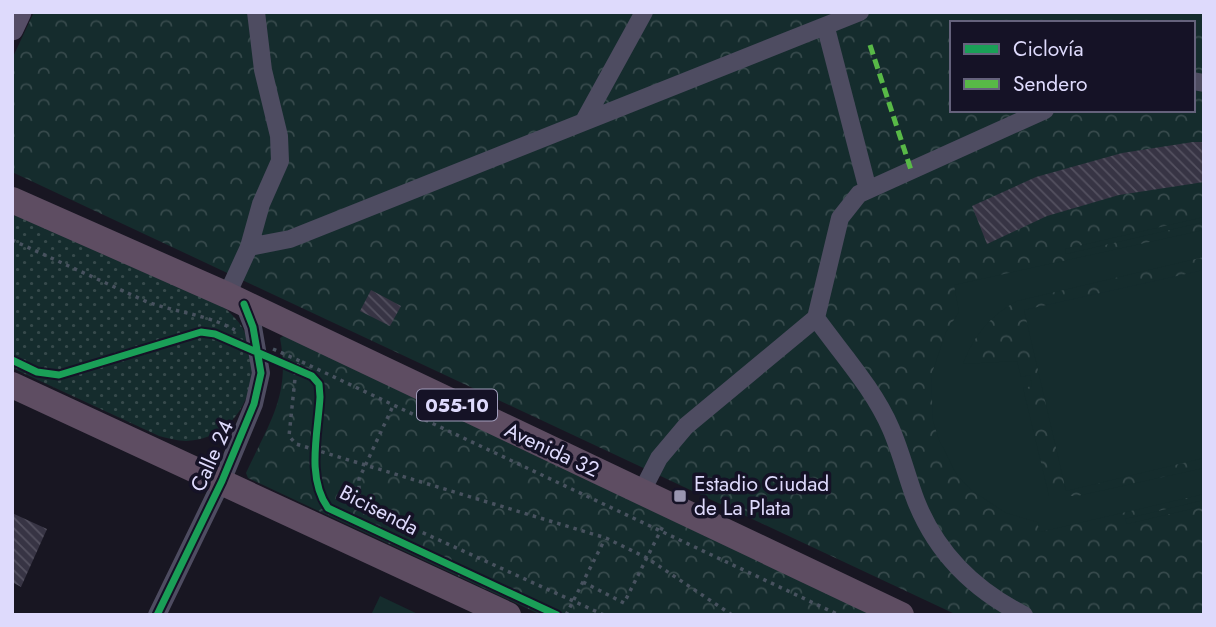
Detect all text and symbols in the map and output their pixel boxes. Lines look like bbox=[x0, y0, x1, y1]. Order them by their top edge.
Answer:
legend bbox=[950, 21, 1195, 112]
text: Ciclovía bbox=[1013, 34, 1084, 64]
text: Sendero bbox=[1013, 69, 1088, 99]
road number: 055-10 bbox=[417, 390, 497, 420]
street label: Calle 24 bbox=[183, 415, 241, 497]
street label: Avenida 32 bbox=[500, 415, 604, 485]
place label: Estadio Ciudad de La Plata bbox=[694, 469, 829, 523]
street label: Bicisenda bbox=[334, 477, 424, 543]
marker: Estadio Ciudad de La Plata bbox=[672, 488, 688, 504]

